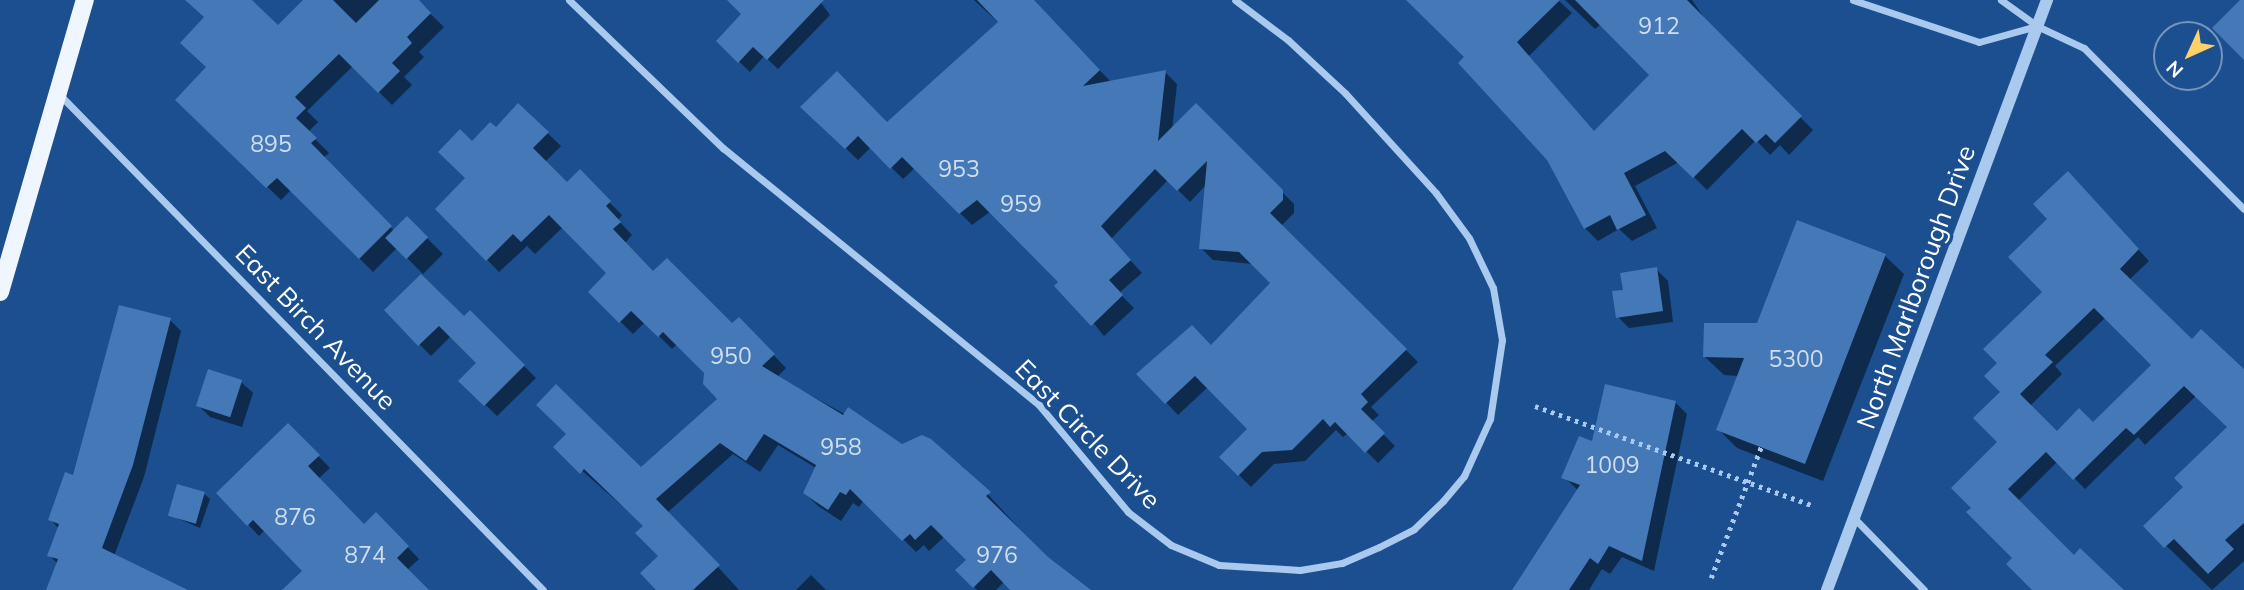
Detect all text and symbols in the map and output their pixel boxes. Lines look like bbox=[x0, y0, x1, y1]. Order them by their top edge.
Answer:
house number: 912 bbox=[1638, 12, 1680, 40]
north arrow bbox=[2153, 21, 2223, 91]
text: N bbox=[2161, 56, 2188, 83]
house number: 895 bbox=[250, 130, 292, 158]
street label: North Marlborough Drive bbox=[1850, 141, 1982, 433]
house number: 953 bbox=[938, 155, 980, 183]
house number: 959 bbox=[1000, 190, 1042, 218]
street label: East Birch Avenue bbox=[229, 238, 403, 416]
house number: 950 bbox=[710, 342, 752, 370]
house number: 5300 bbox=[1768, 345, 1824, 373]
street label: East Circle Drive bbox=[1009, 353, 1167, 515]
house number: 958 bbox=[820, 433, 862, 461]
house number: 1009 bbox=[1584, 451, 1640, 479]
house number: 876 bbox=[274, 503, 316, 531]
house number: 874 bbox=[344, 541, 386, 569]
house number: 976 bbox=[976, 541, 1018, 569]

